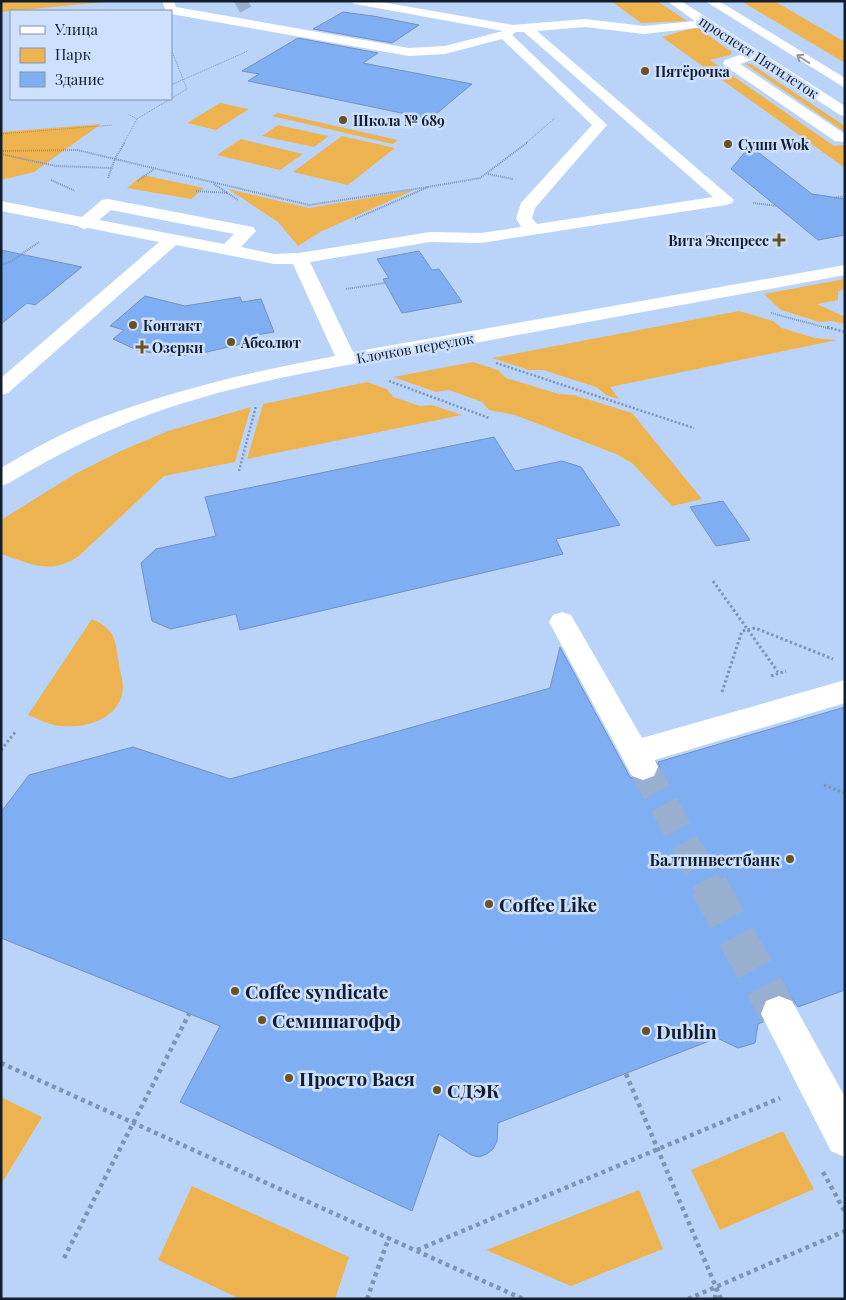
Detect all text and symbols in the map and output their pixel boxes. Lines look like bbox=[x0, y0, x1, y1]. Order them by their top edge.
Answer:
legend bbox=[10, 10, 172, 100]
street label: проспект Пятилеток bbox=[695, 11, 823, 103]
text: Улица bbox=[54, 19, 98, 39]
text: Парк bbox=[55, 44, 91, 64]
one-way arrow bbox=[797, 53, 811, 63]
place label: Пятёрочка bbox=[655, 62, 731, 81]
marker: Пятёрочка bbox=[639, 65, 651, 77]
text: Здание bbox=[55, 69, 104, 89]
place label: Школа № 689 bbox=[353, 111, 445, 130]
marker: Школа № 689 bbox=[337, 114, 349, 126]
place label: Суши Wok bbox=[738, 135, 810, 154]
marker: Суши Wok bbox=[722, 138, 734, 150]
place label: Вита Экспресс bbox=[668, 231, 769, 250]
marker: Вита Экспресс bbox=[773, 234, 785, 246]
place label: Контакт bbox=[143, 316, 202, 335]
marker: Контакт bbox=[127, 319, 139, 331]
street label: Клочков переулок bbox=[355, 328, 475, 368]
place label: Абсолют bbox=[240, 333, 301, 352]
marker: Абсолют bbox=[225, 336, 237, 348]
place label: Озерки bbox=[152, 338, 203, 357]
marker: Озерки bbox=[136, 341, 148, 353]
place label: Балтинвестбанк bbox=[650, 849, 780, 870]
marker: Балтинвестбанк bbox=[784, 853, 796, 865]
place label: Coffee Like bbox=[499, 891, 597, 917]
marker: Coffee Like bbox=[483, 898, 495, 910]
place label: Coffee syndicate bbox=[245, 978, 388, 1004]
marker: Coffee syndicate bbox=[229, 985, 241, 997]
place label: Семишагофф bbox=[272, 1007, 401, 1033]
marker: Семишагофф bbox=[256, 1014, 268, 1026]
place label: Dublin bbox=[656, 1018, 717, 1044]
marker: Dublin bbox=[640, 1025, 652, 1037]
place label: Просто Вася bbox=[299, 1065, 415, 1091]
marker: Просто Вася bbox=[283, 1072, 295, 1084]
place label: СДЭК bbox=[447, 1077, 500, 1103]
marker: СДЭК bbox=[431, 1084, 443, 1096]

